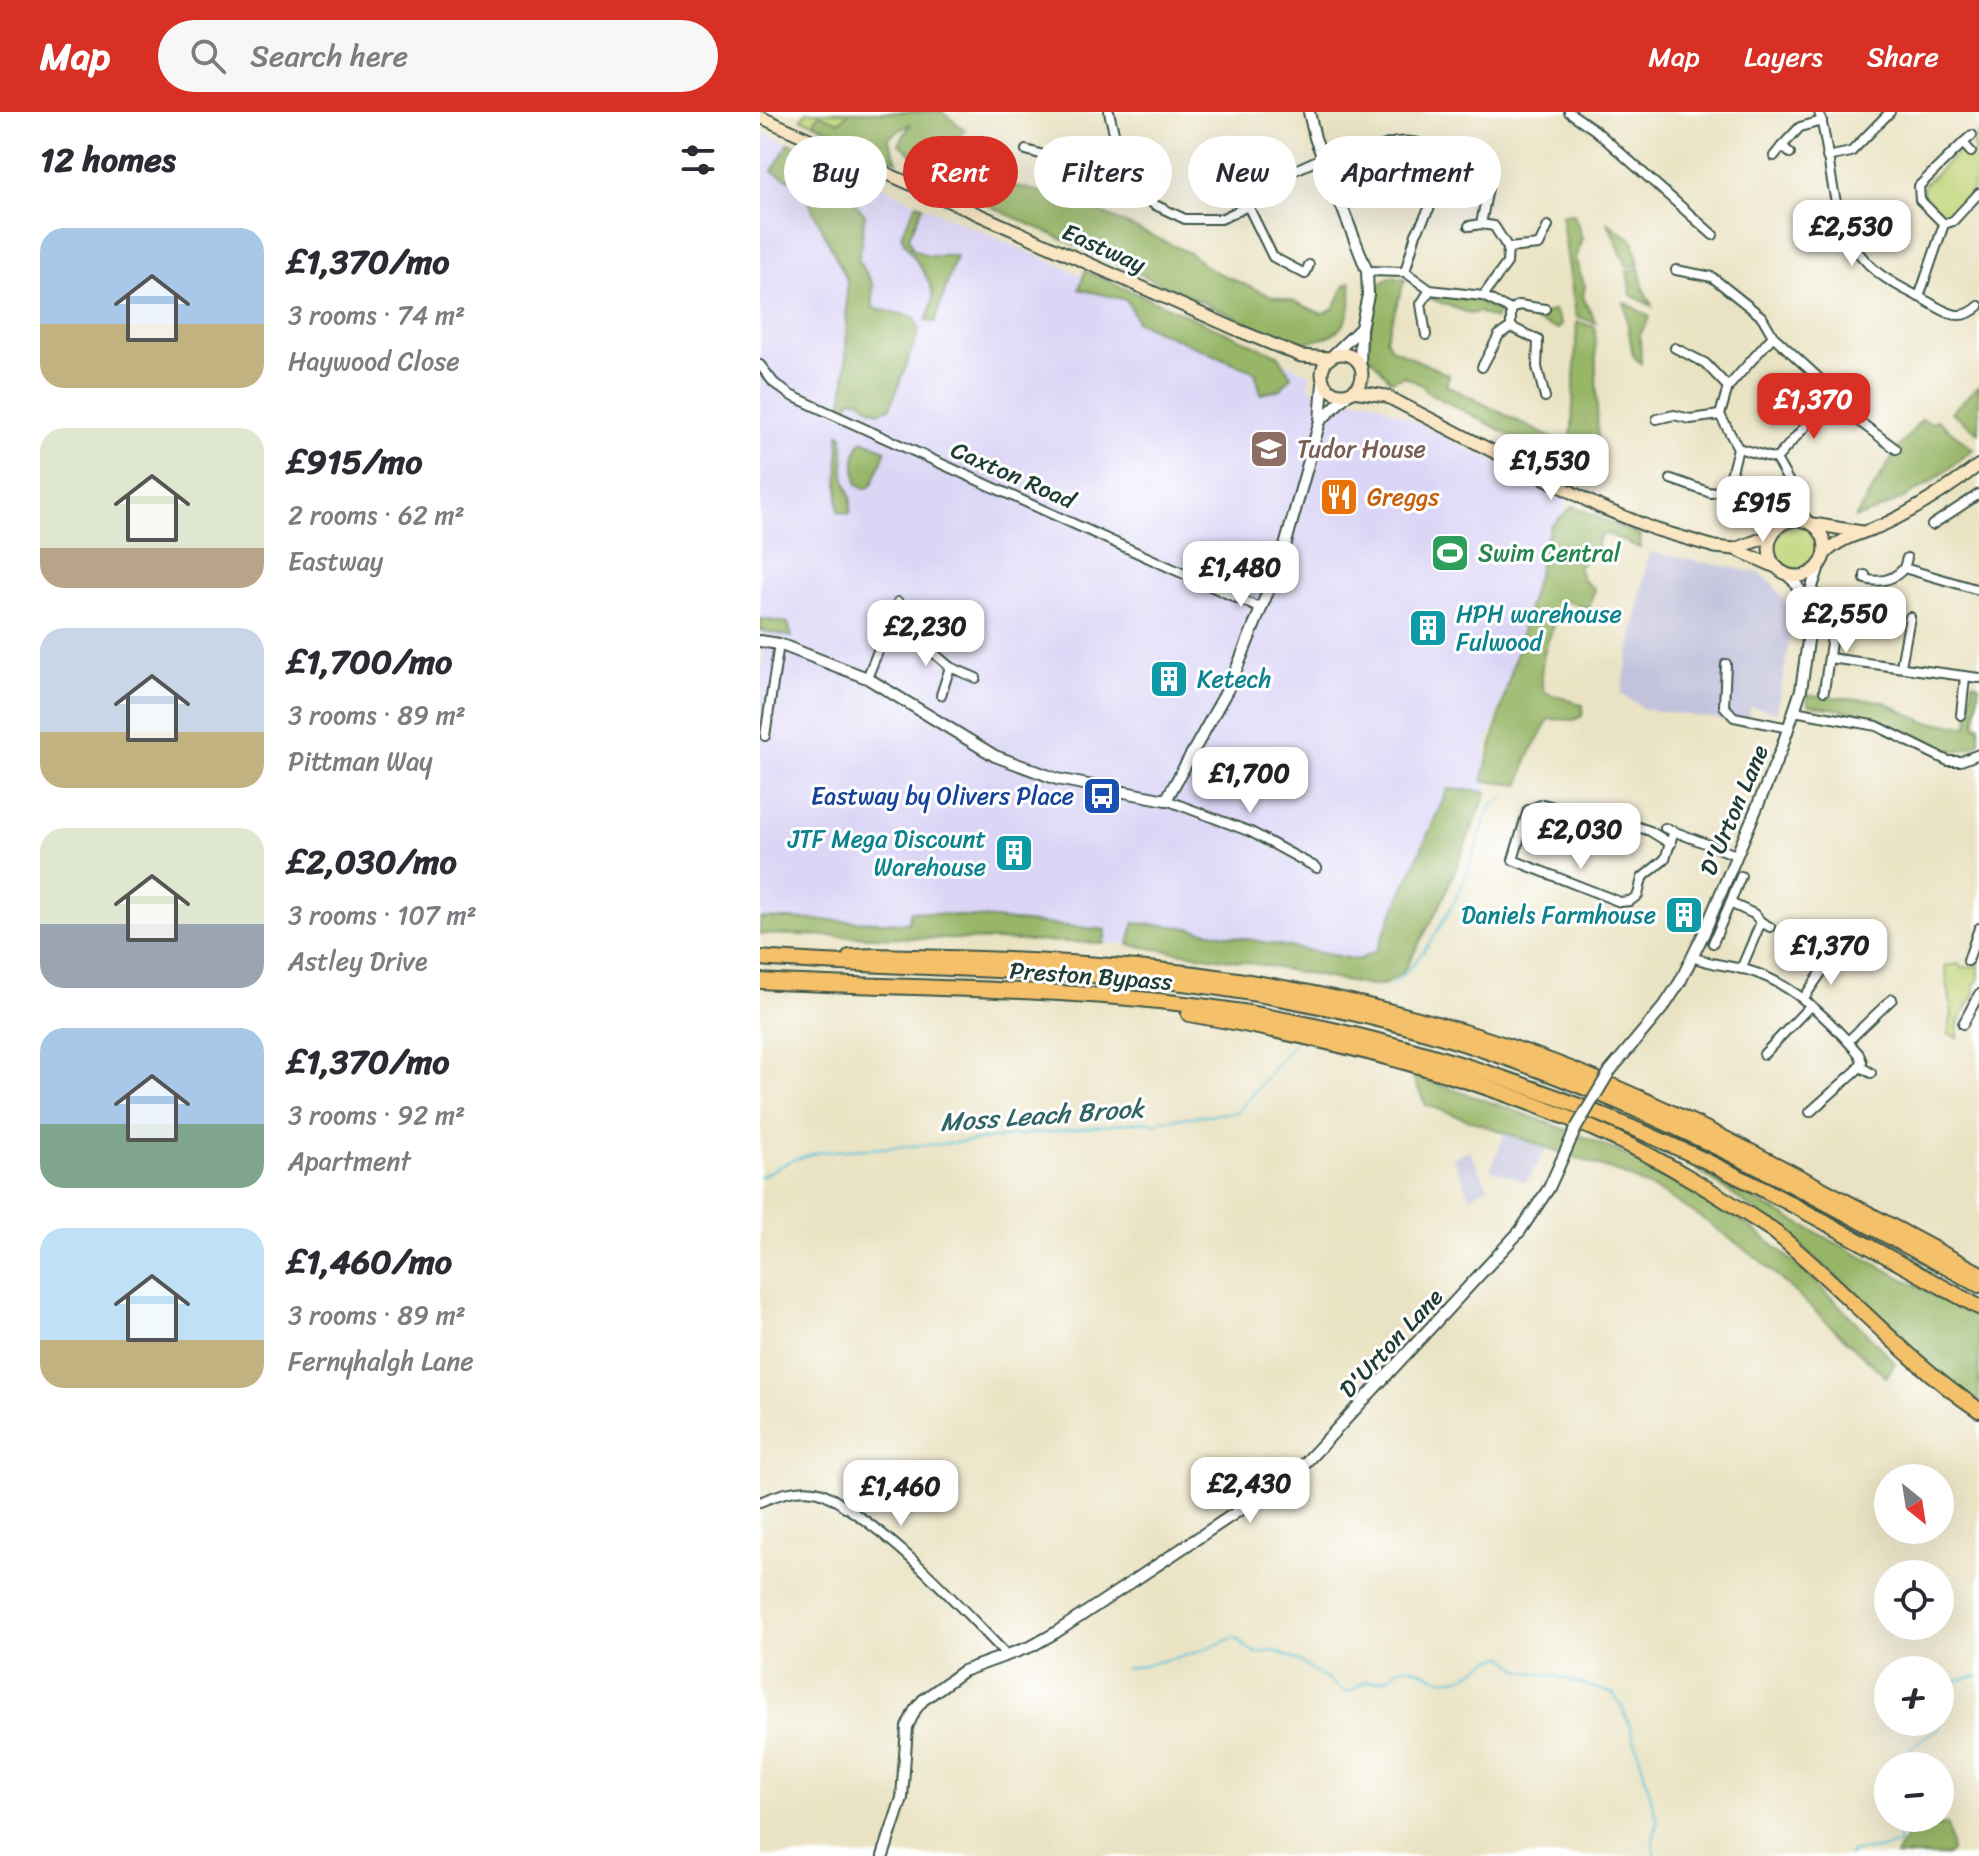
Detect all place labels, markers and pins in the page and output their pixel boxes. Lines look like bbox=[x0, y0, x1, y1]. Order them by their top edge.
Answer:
pin: £2,530 bbox=[1787, 200, 1917, 268]
pin: £1,370 bbox=[1749, 373, 1879, 441]
school or university icon: Tudor House bbox=[1248, 428, 1290, 470]
place label: Tudor House bbox=[1297, 428, 1426, 470]
pin: £1,530 bbox=[1486, 434, 1616, 502]
restaurant icon: Greggs bbox=[1318, 476, 1360, 518]
place label: Greggs bbox=[1367, 476, 1440, 518]
pin: £915 bbox=[1716, 476, 1810, 544]
sports icon: Swim Central bbox=[1429, 532, 1471, 574]
place label: Swim Central bbox=[1478, 532, 1622, 574]
pin: £1,480 bbox=[1176, 541, 1306, 609]
pin: £2,550 bbox=[1781, 587, 1911, 655]
place label: HPH warehouse Fulwood bbox=[1456, 593, 1622, 663]
pin: £2,230 bbox=[861, 600, 991, 668]
building icon: HPH warehouse Fulwood bbox=[1407, 607, 1449, 649]
building icon: Ketech bbox=[1148, 658, 1190, 700]
place label: Ketech bbox=[1197, 658, 1271, 700]
pin: £1,700 bbox=[1185, 747, 1315, 815]
place label: Eastway by Olivers Place bbox=[811, 775, 1074, 817]
bus stop icon: Eastway by Olivers Place bbox=[1081, 775, 1123, 817]
pin: £2,030 bbox=[1516, 803, 1646, 871]
place label: JTF Mega Discount Warehouse bbox=[787, 818, 986, 888]
building icon: JTF Mega Discount Warehouse bbox=[993, 832, 1035, 874]
place label: Daniels Farmhouse bbox=[1461, 894, 1656, 936]
building icon: Daniels Farmhouse bbox=[1663, 894, 1705, 936]
pin: £1,370 bbox=[1766, 919, 1896, 987]
pin: £2,430 bbox=[1185, 1457, 1315, 1525]
pin: £1,460 bbox=[836, 1460, 966, 1528]

